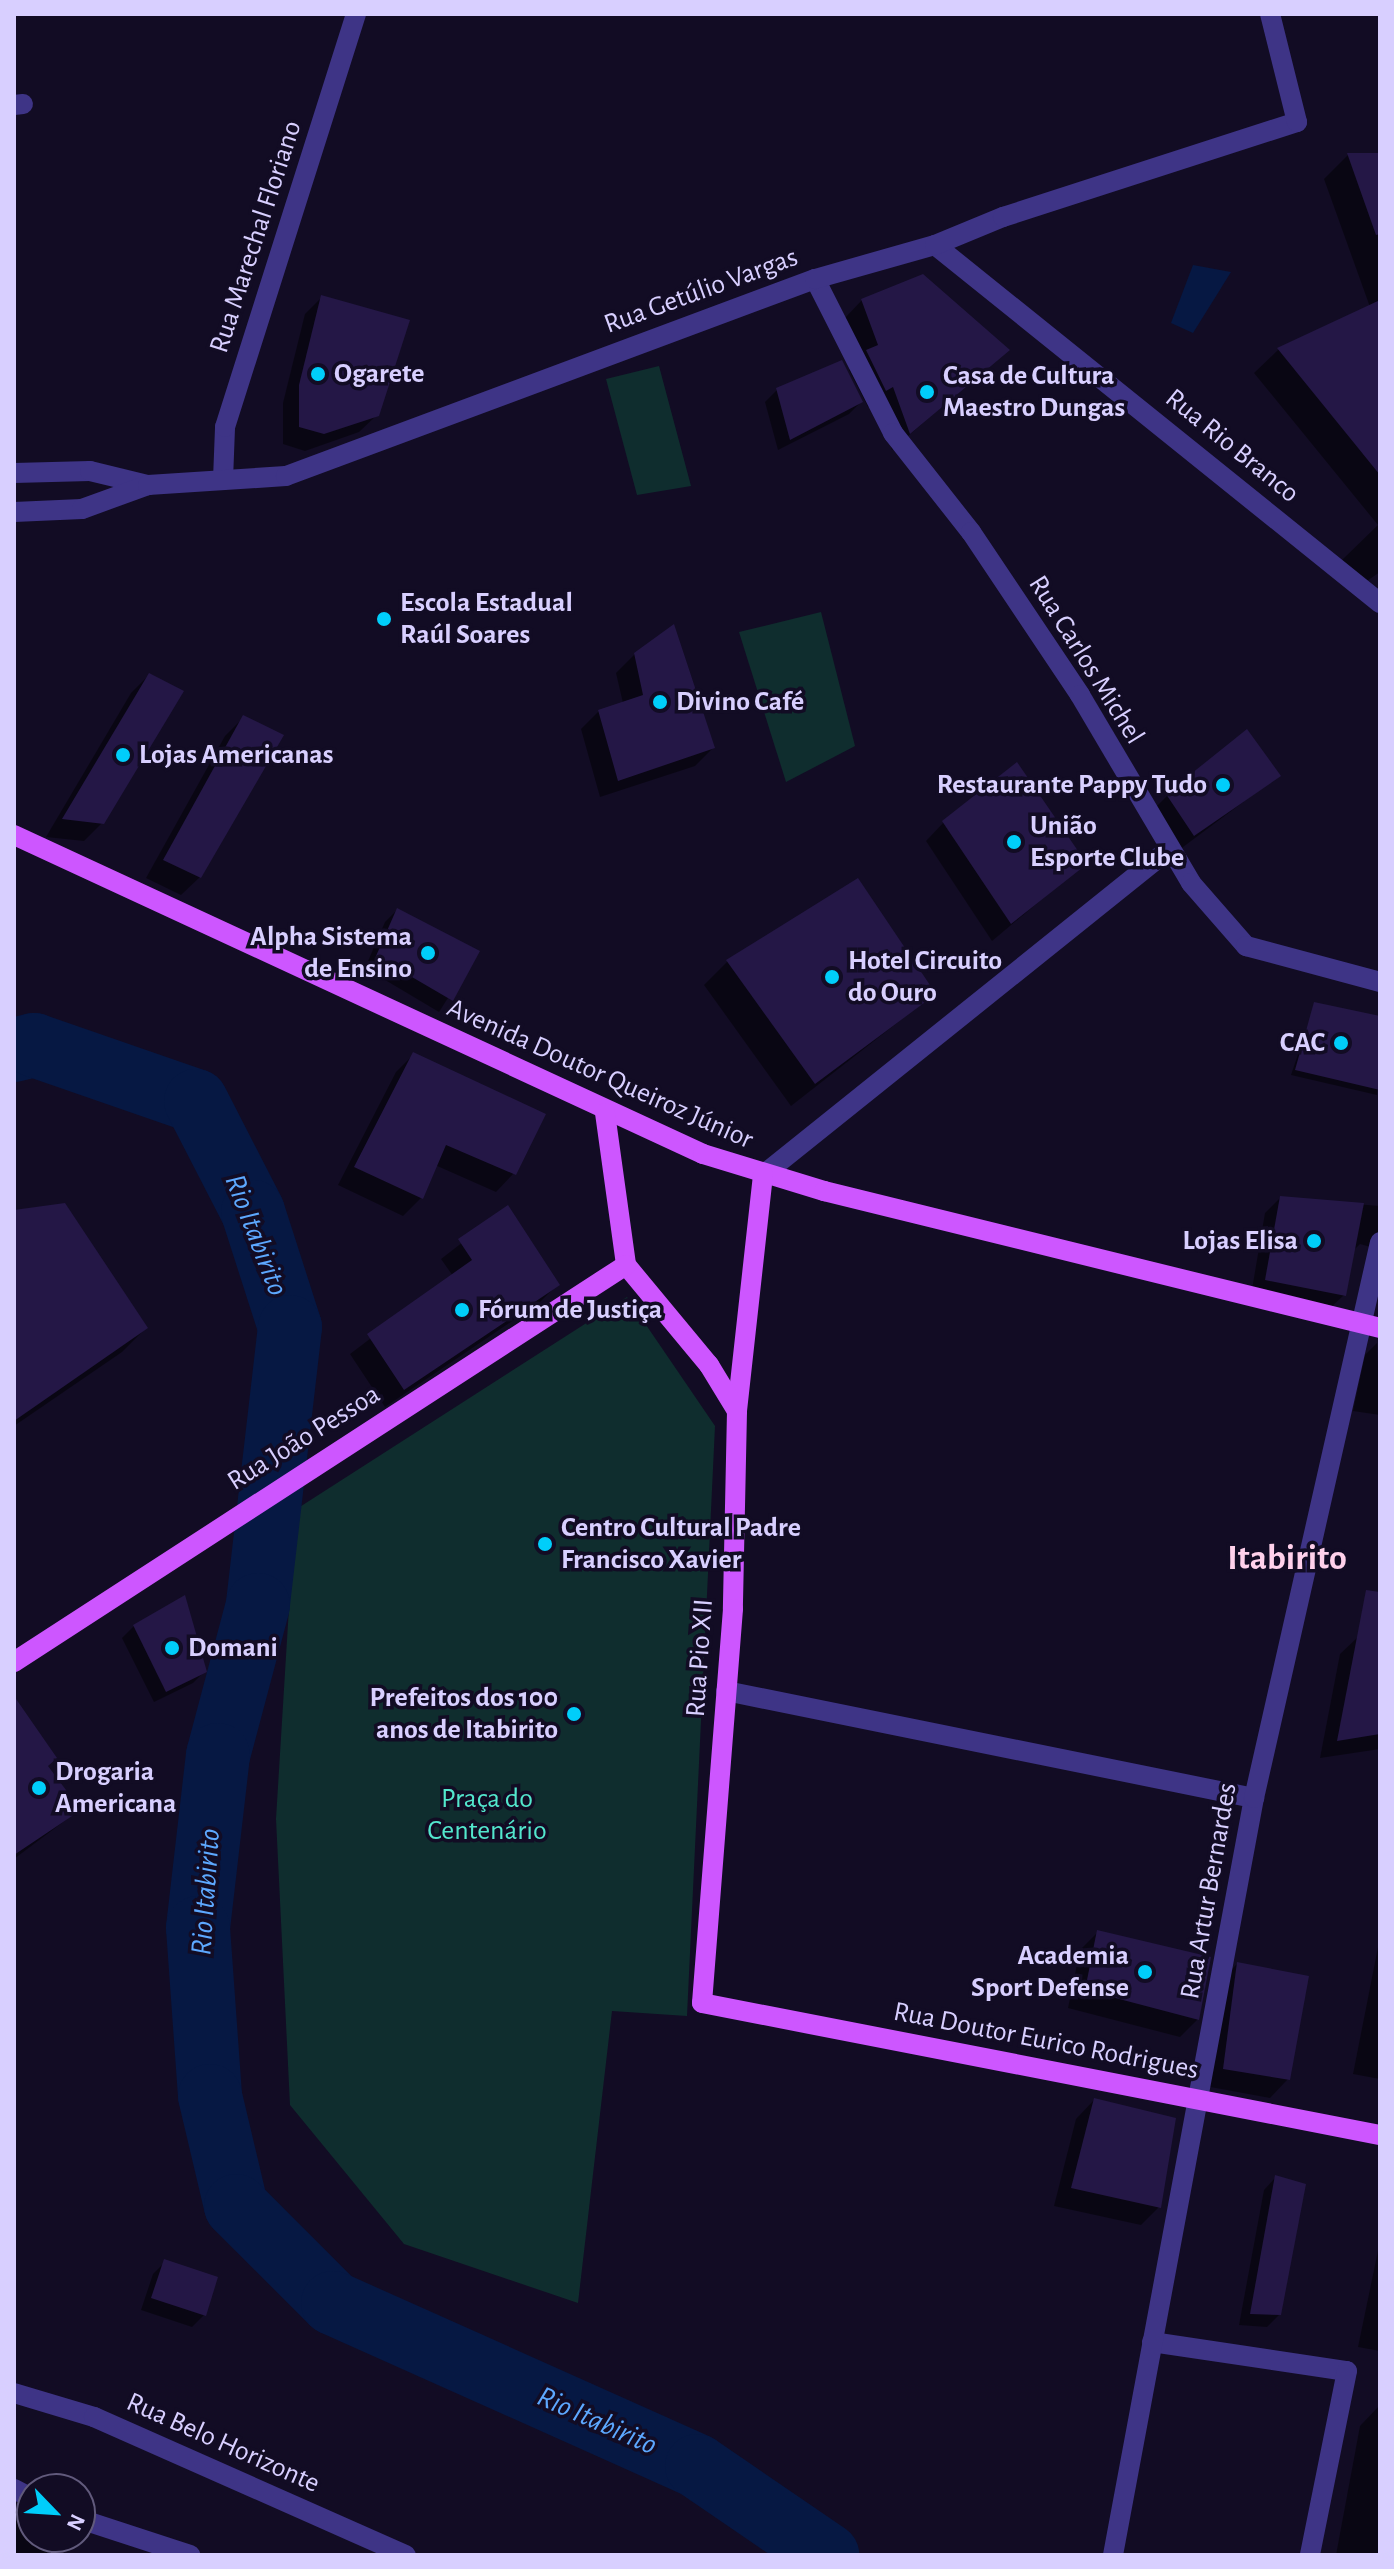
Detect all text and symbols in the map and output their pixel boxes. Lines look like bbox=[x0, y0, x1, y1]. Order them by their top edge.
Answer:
street label: Rua Marechal Floriano bbox=[203, 117, 309, 357]
street label: Rua Getúlio Vargas bbox=[600, 240, 802, 342]
place label: Ogarete bbox=[334, 357, 424, 391]
place label: Casa de Cultura Maestro Dungas bbox=[943, 359, 1125, 425]
marker: Ogarete bbox=[309, 365, 327, 383]
street label: Rua Rio Branco bbox=[1158, 382, 1306, 510]
marker: Casa de Cultura Maestro Dungas bbox=[918, 383, 936, 401]
street label: Rua Carlos Michel bbox=[1021, 569, 1151, 751]
place label: Escola Estadual Raúl Soares bbox=[400, 586, 573, 652]
marker: Escola Estadual Raúl Soares bbox=[375, 610, 393, 628]
place label: Divino Café bbox=[676, 685, 804, 719]
marker: Divino Café bbox=[651, 693, 669, 711]
place label: Lojas Americanas bbox=[139, 738, 334, 772]
marker: Lojas Americanas bbox=[114, 746, 132, 764]
place label: Restaurante Pappy Tudo bbox=[937, 768, 1207, 802]
marker: Restaurante Pappy Tudo bbox=[1214, 776, 1232, 794]
place label: União Esporte Clube bbox=[1030, 809, 1184, 875]
marker: União Esporte Clube bbox=[1005, 833, 1023, 851]
place label: Alpha Sistema de Ensino bbox=[250, 920, 412, 986]
marker: Alpha Sistema de Ensino bbox=[419, 944, 437, 962]
place label: Hotel Circuito do Ouro bbox=[848, 944, 1002, 1010]
marker: Hotel Circuito do Ouro bbox=[823, 968, 841, 986]
street label: Avenida Doutor Queiroz Júnior bbox=[442, 991, 758, 1157]
place label: CAC bbox=[1280, 1026, 1325, 1060]
marker: CAC bbox=[1332, 1034, 1350, 1052]
water label: Rio Itabirito bbox=[216, 1169, 296, 1301]
place label: Lojas Elisa bbox=[1182, 1224, 1298, 1258]
marker: Lojas Elisa bbox=[1305, 1232, 1323, 1250]
place label: Fórum de Justiça bbox=[478, 1293, 662, 1327]
marker: Fórum de Justiça bbox=[453, 1301, 471, 1319]
street label: Rua João Pessoa bbox=[221, 1378, 387, 1498]
place label: Centro Cultural Padre Francisco Xavier bbox=[561, 1511, 801, 1577]
marker: Centro Cultural Padre Francisco Xavier bbox=[536, 1535, 554, 1553]
district label: Itabirito bbox=[1227, 1537, 1347, 1581]
street label: Rua Pio XII bbox=[679, 1598, 721, 1718]
place label: Domani bbox=[188, 1631, 278, 1665]
marker: Domani bbox=[163, 1639, 181, 1657]
place label: Prefeitos dos 100 anos de Itabirito bbox=[369, 1681, 558, 1747]
marker: Prefeitos dos 100 anos de Itabirito bbox=[565, 1705, 583, 1723]
place label: Drogaria Americana bbox=[55, 1755, 177, 1821]
marker: Drogaria Americana bbox=[30, 1779, 48, 1797]
street label: Rua Artur Bernardes bbox=[1173, 1780, 1245, 2002]
park label: Praça do Centenário bbox=[427, 1782, 547, 1848]
water label: Rio Itabirito bbox=[184, 1827, 228, 1957]
place label: Academia Sport Defense bbox=[971, 1939, 1129, 2005]
marker: Academia Sport Defense bbox=[1136, 1963, 1154, 1981]
street label: Rua Doutor Eurico Rodrigues bbox=[891, 1995, 1201, 2087]
water label: Rio Itabirito bbox=[532, 2379, 662, 2463]
street label: Rua Belo Horizonte bbox=[121, 2385, 325, 2501]
north arrow bbox=[16, 2473, 96, 2553]
text: N bbox=[63, 2511, 89, 2534]

